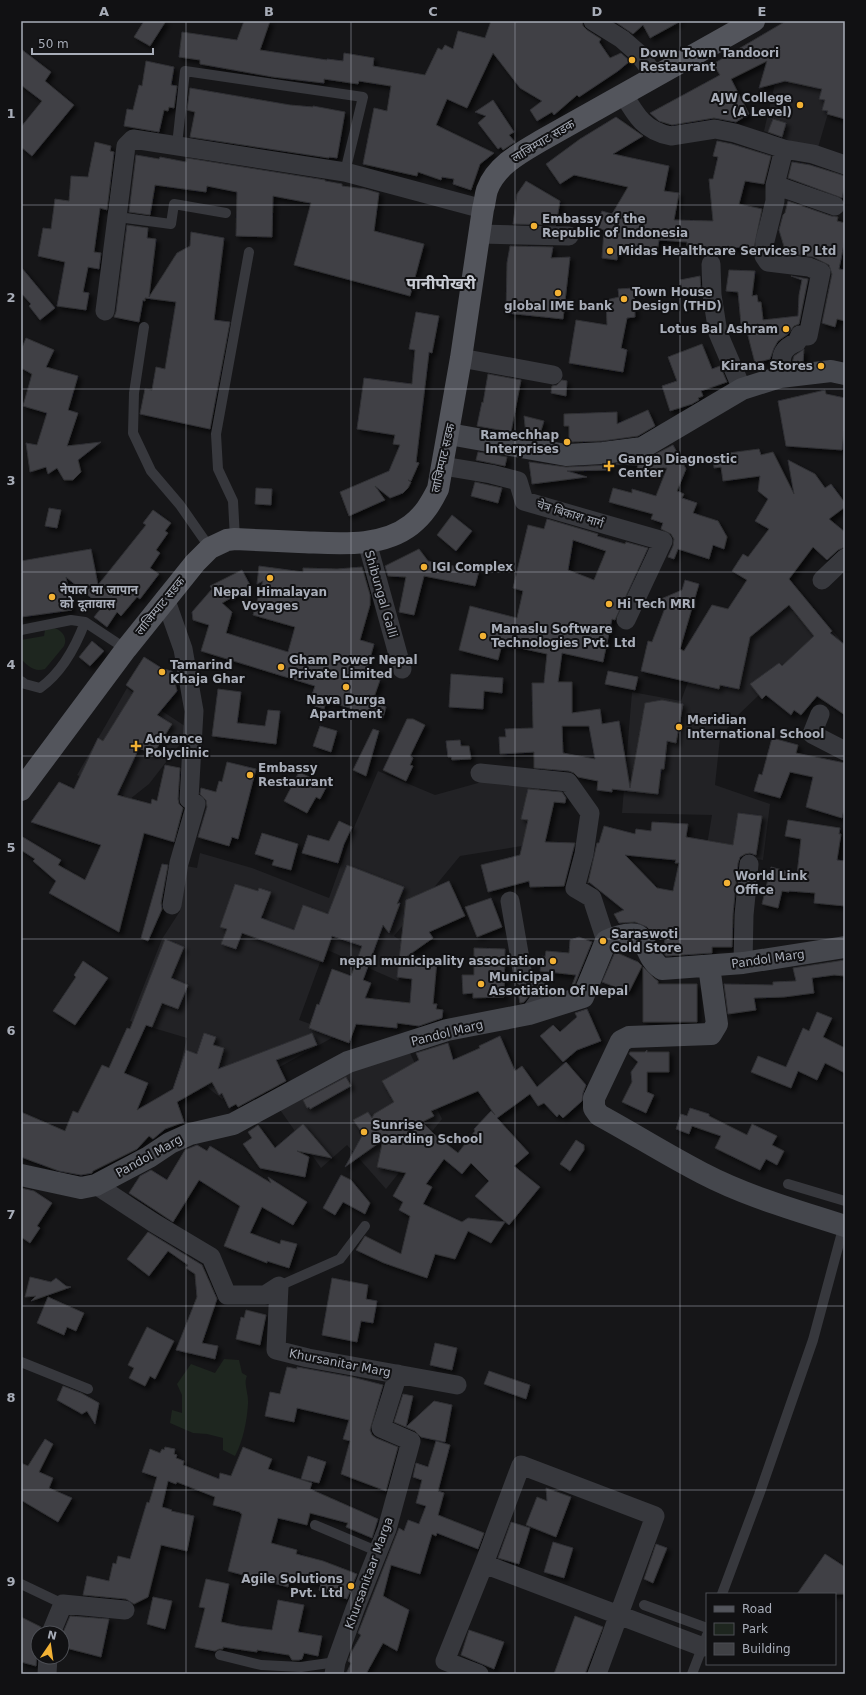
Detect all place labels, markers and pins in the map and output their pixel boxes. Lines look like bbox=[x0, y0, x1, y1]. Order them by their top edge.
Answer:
place label: Down Town Tandoori Restaurant bbox=[640, 46, 779, 74]
marker: Down Town Tandoori Restaurant bbox=[627, 55, 637, 65]
place label: AJW College - (A Level) bbox=[711, 91, 792, 119]
marker: AJW College - (A Level) bbox=[795, 100, 805, 110]
place label: Embassy of the Republic of Indonesia bbox=[542, 212, 688, 240]
marker: Embassy of the Republic of Indonesia bbox=[529, 221, 539, 231]
place label: Midas Healthcare Services P Ltd bbox=[618, 244, 836, 258]
marker: Midas Healthcare Services P Ltd bbox=[605, 246, 615, 256]
place label: Town House Design (THD) bbox=[632, 285, 722, 313]
marker: global IME bank bbox=[553, 288, 563, 298]
marker: Town House Design (THD) bbox=[619, 294, 629, 304]
place label: global IME bank bbox=[504, 299, 613, 313]
place label: Lotus Bal Ashram bbox=[659, 322, 778, 336]
marker: Lotus Bal Ashram bbox=[781, 324, 791, 334]
place label: Kirana Stores bbox=[721, 359, 813, 373]
marker: Kirana Stores bbox=[816, 361, 826, 371]
place label: Ramechhap Interprises bbox=[480, 428, 559, 456]
marker: Ramechhap Interprises bbox=[562, 437, 572, 447]
place label: Ganga Diagnostic Center bbox=[618, 452, 737, 480]
marker: Ganga Diagnostic Center bbox=[603, 460, 615, 472]
place label: IGI Complex bbox=[432, 560, 513, 574]
marker: IGI Complex bbox=[419, 562, 429, 572]
marker: Nepal Himalayan Voyages bbox=[265, 573, 275, 583]
place label: नेपाल मा जापान को दूतावास bbox=[60, 582, 139, 612]
place label: Nepal Himalayan Voyages bbox=[213, 585, 327, 613]
marker: नेपाल मा जापान को दूतावास bbox=[47, 592, 57, 602]
place label: Hi Tech MRI bbox=[617, 597, 696, 611]
marker: Hi Tech MRI bbox=[604, 599, 614, 609]
place label: Manaslu Software Technologies Pvt. Ltd bbox=[491, 622, 636, 650]
marker: Manaslu Software Technologies Pvt. Ltd bbox=[478, 631, 488, 641]
place label: Gham Power Nepal Private Limited bbox=[289, 653, 418, 681]
place label: Tamarind Khaja Ghar bbox=[170, 658, 245, 686]
marker: Gham Power Nepal Private Limited bbox=[276, 662, 286, 672]
marker: Tamarind Khaja Ghar bbox=[157, 667, 167, 677]
marker: Nava Durga Apartment bbox=[341, 682, 351, 692]
place label: Nava Durga Apartment bbox=[306, 693, 386, 721]
place label: Meridian International School bbox=[687, 713, 824, 741]
marker: Meridian International School bbox=[674, 722, 684, 732]
place label: Advance Polyclinic bbox=[145, 732, 209, 760]
marker: Advance Polyclinic bbox=[130, 740, 142, 752]
place label: Embassy Restaurant bbox=[258, 761, 333, 789]
marker: Embassy Restaurant bbox=[245, 770, 255, 780]
place label: World Link Office bbox=[735, 869, 808, 897]
marker: World Link Office bbox=[722, 878, 732, 888]
place label: Saraswoti Cold Store bbox=[611, 927, 682, 955]
marker: Saraswoti Cold Store bbox=[598, 936, 608, 946]
place label: nepal municipality association bbox=[339, 954, 545, 968]
marker: nepal municipality association bbox=[548, 956, 558, 966]
place label: Municipal Assotiation Of Nepal bbox=[489, 970, 628, 998]
marker: Municipal Assotiation Of Nepal bbox=[476, 979, 486, 989]
place label: Sunrise Boarding School bbox=[372, 1118, 482, 1146]
marker: Sunrise Boarding School bbox=[359, 1127, 369, 1137]
place label: Agile Solutions Pvt. Ltd bbox=[241, 1572, 343, 1600]
marker: Agile Solutions Pvt. Ltd bbox=[346, 1581, 356, 1591]

